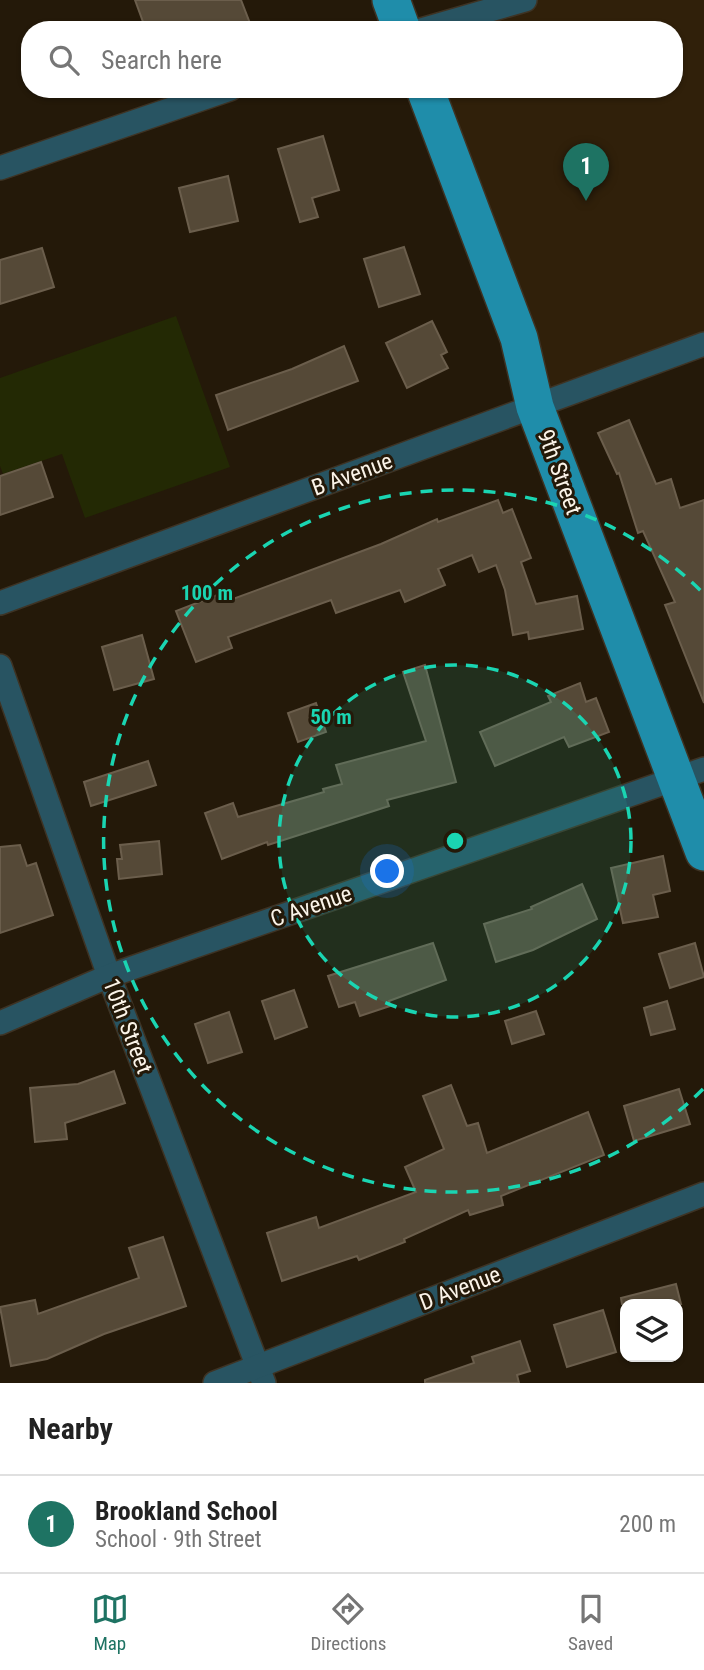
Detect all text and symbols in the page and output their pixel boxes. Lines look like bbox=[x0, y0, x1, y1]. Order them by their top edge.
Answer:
search box bbox=[21, 21, 683, 98]
icon: search bbox=[45, 41, 83, 79]
text: Search here bbox=[101, 45, 222, 75]
pin: 1 bbox=[563, 143, 609, 201]
street label: 9th Street bbox=[532, 426, 587, 518]
street label: B Avenue bbox=[308, 447, 396, 502]
text: 100 m bbox=[181, 581, 233, 605]
text: 50 m bbox=[310, 705, 352, 729]
centre of rings bbox=[443, 829, 467, 853]
your location bbox=[370, 854, 404, 888]
street label: C Avenue bbox=[267, 880, 356, 933]
street label: 10th Street bbox=[97, 975, 158, 1078]
street label: D Avenue bbox=[416, 1261, 505, 1316]
map controls bbox=[620, 1299, 683, 1362]
button: layers bbox=[620, 1299, 683, 1362]
text: Nearby bbox=[28, 1411, 113, 1446]
text: Brookland School bbox=[95, 1496, 278, 1526]
text: 1 bbox=[45, 1511, 57, 1538]
text: 200 m bbox=[619, 1511, 676, 1538]
text: School · 9th Street bbox=[95, 1526, 262, 1553]
tab: Map bbox=[91, 1590, 129, 1655]
tab: Directions bbox=[310, 1590, 386, 1655]
tab: Saved bbox=[568, 1590, 613, 1655]

